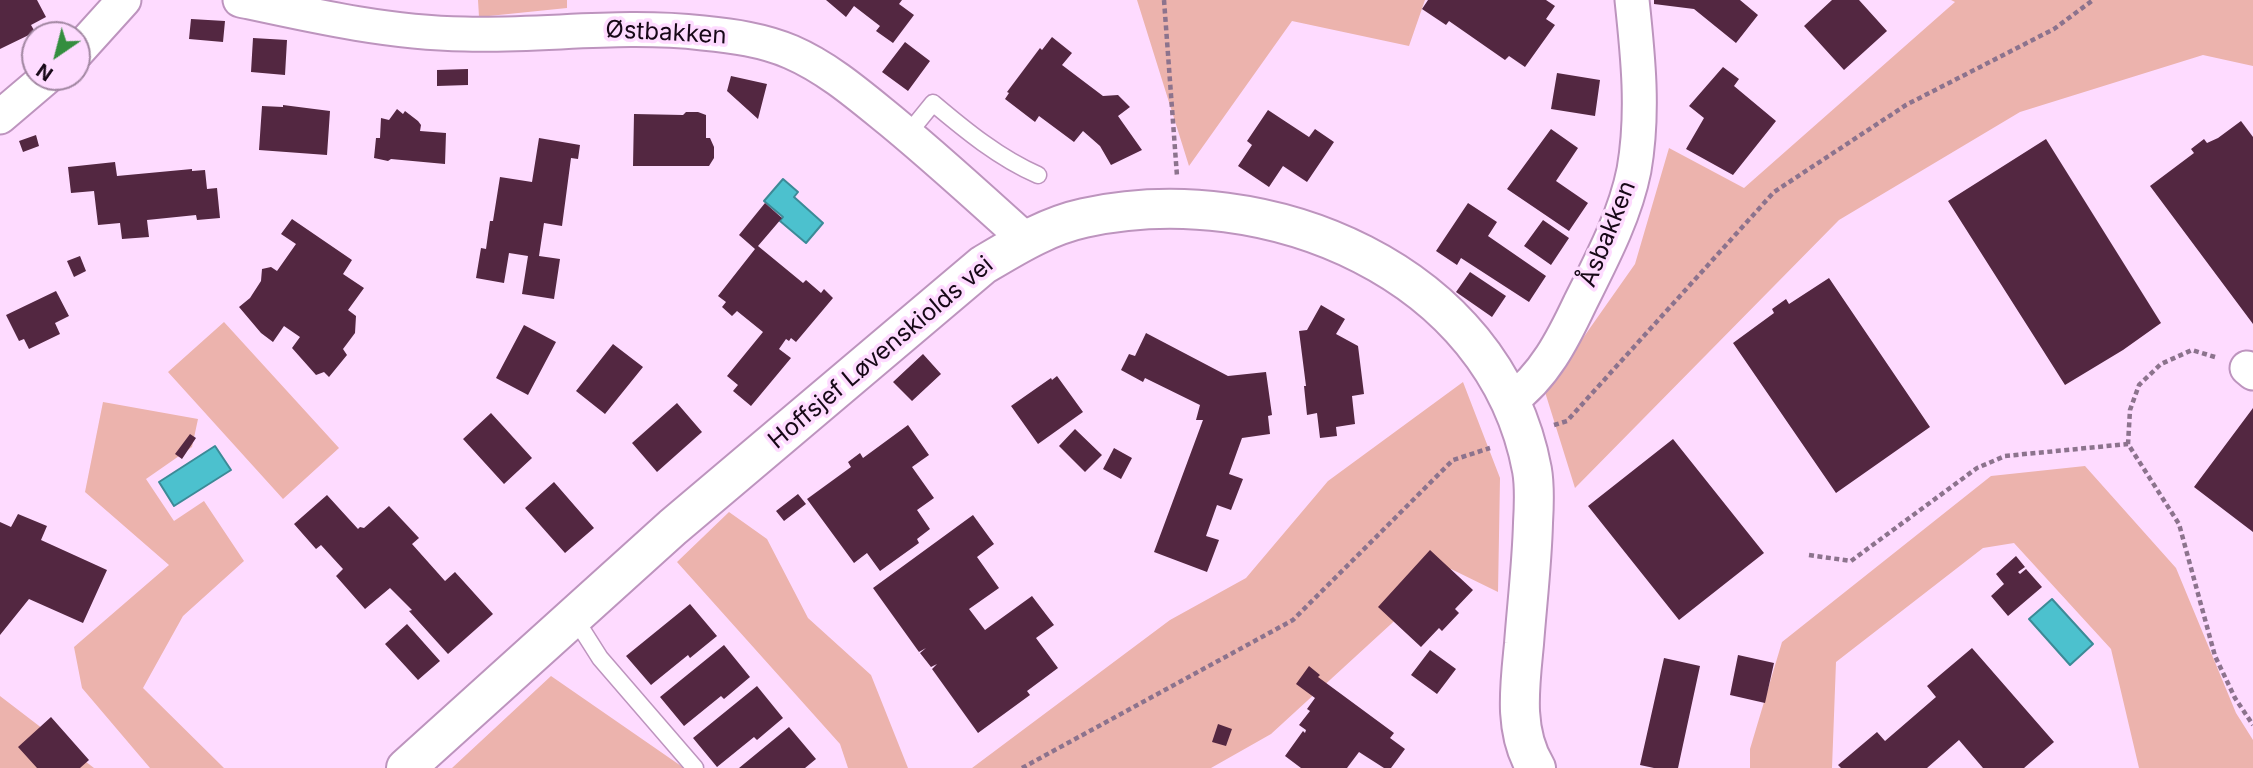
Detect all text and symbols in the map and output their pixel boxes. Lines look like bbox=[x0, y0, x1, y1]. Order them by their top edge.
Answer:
street label: Østbakken bbox=[605, 15, 727, 51]
north arrow bbox=[21, 21, 91, 91]
text: N bbox=[32, 58, 57, 86]
street label: Åsbakken bbox=[1574, 177, 1642, 291]
street label: Hoffsjef Løvenskiolds vei bbox=[763, 251, 999, 455]

